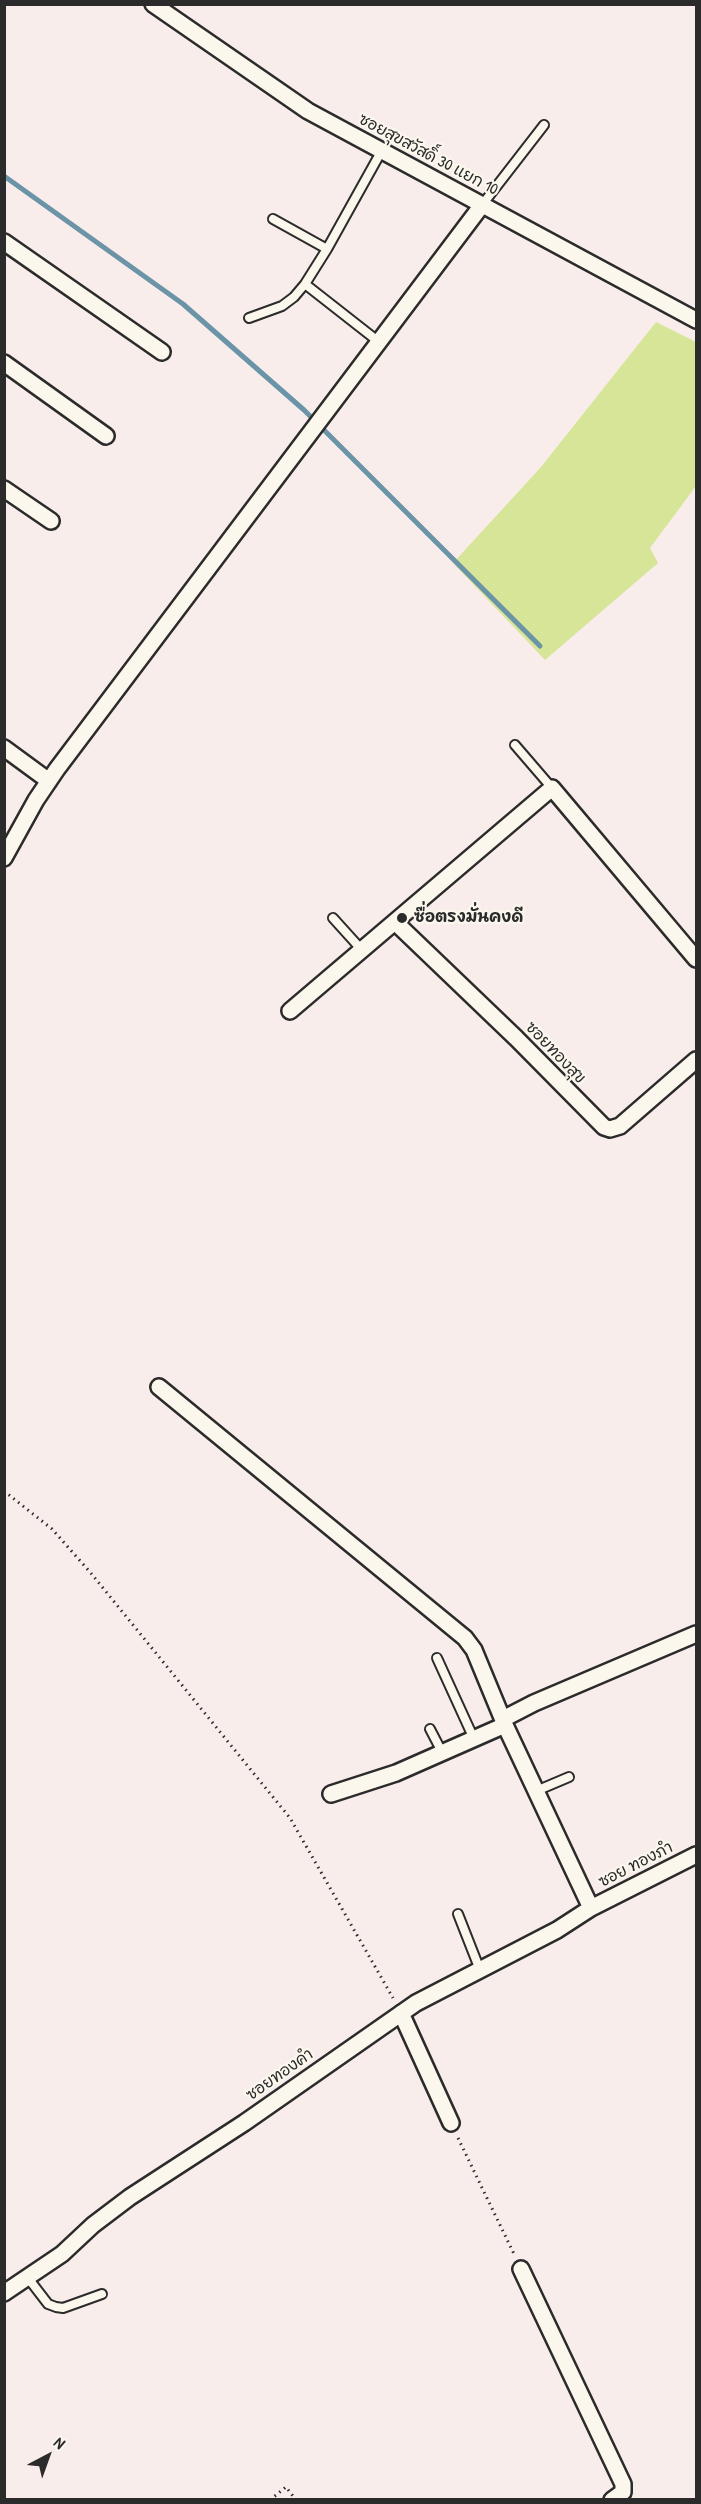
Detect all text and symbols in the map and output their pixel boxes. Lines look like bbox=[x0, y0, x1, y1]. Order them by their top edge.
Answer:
street label: ซอยสุขสวัสดิ์ 30 แยก 10 bbox=[355, 110, 501, 200]
place label: ซื่อตรงมั่นคงดี bbox=[414, 908, 523, 928]
marker: ซื่อตรงมั่นคงดี bbox=[395, 911, 409, 925]
street label: ซอยทองสุข bbox=[521, 1018, 589, 1088]
street label: ซอย ทองภํา bbox=[596, 1838, 676, 1892]
street label: ซอยทองคำ bbox=[243, 2045, 317, 2105]
north arrow bbox=[18, 2426, 78, 2486]
text: N bbox=[49, 2431, 70, 2454]

